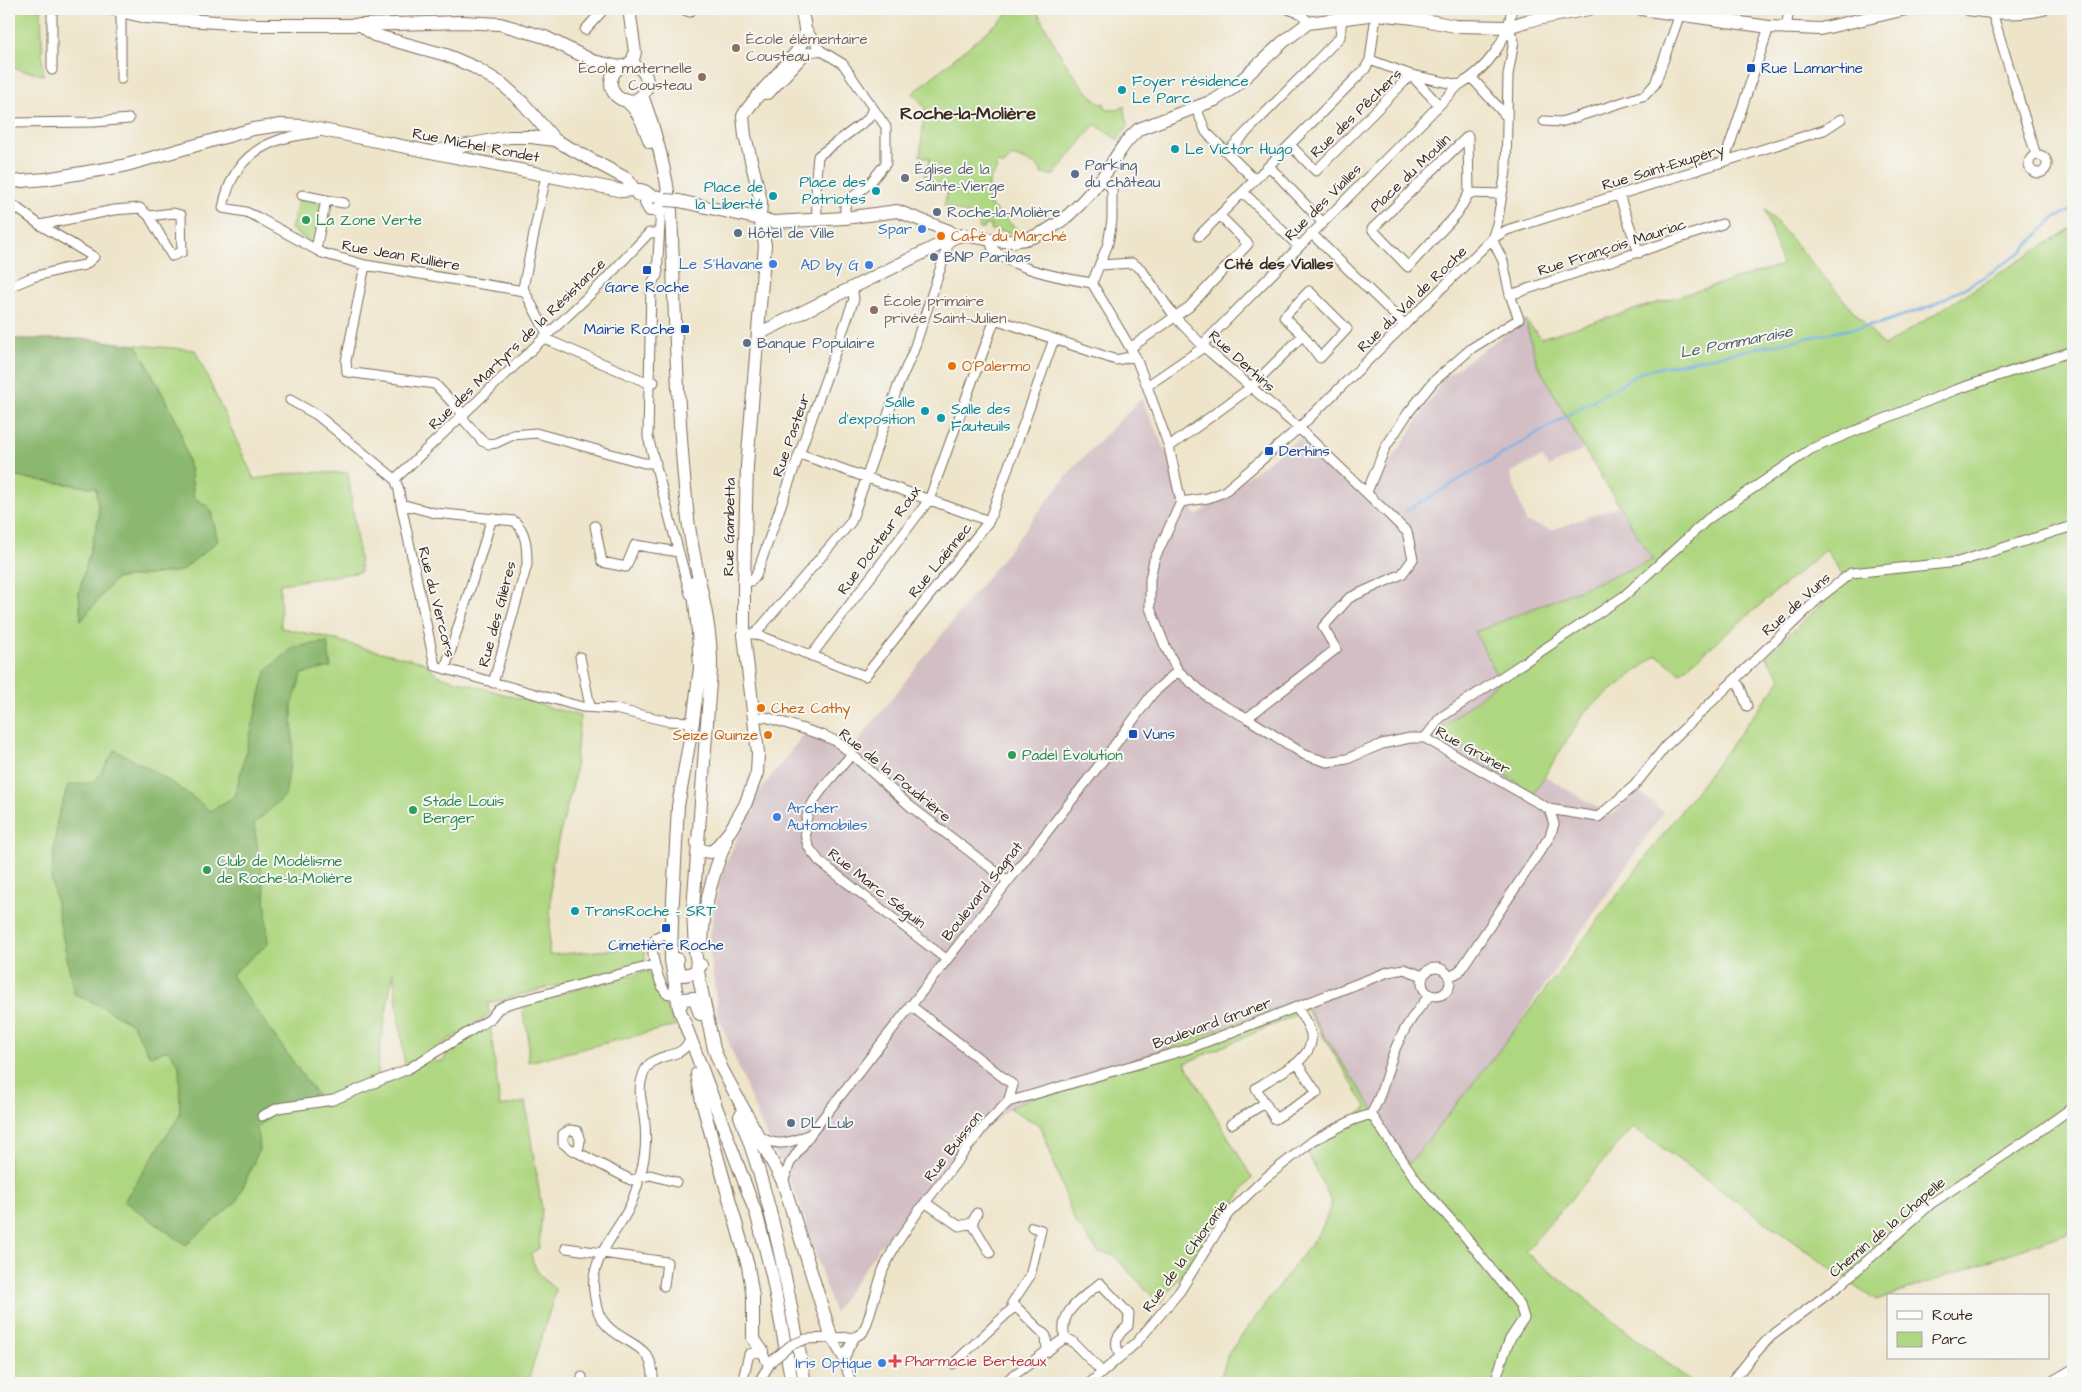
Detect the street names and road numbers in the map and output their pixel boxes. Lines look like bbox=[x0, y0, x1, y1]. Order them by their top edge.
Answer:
street label: Rue des Pêchers bbox=[1306, 64, 1407, 163]
street label: Rue Michel Rondet bbox=[411, 123, 541, 168]
street label: Place du Moulin bbox=[1365, 129, 1456, 217]
street label: Rue Saint-Exupéry bbox=[1599, 139, 1727, 197]
street label: Rue des Vialles bbox=[1280, 159, 1367, 246]
street label: Rue François Mauriac bbox=[1535, 213, 1690, 281]
street label: Rue Jean Rullière bbox=[340, 235, 462, 276]
street label: Rue du Val de Roche bbox=[1353, 241, 1472, 357]
street label: Rue des Martyrs de la Résistance bbox=[424, 254, 611, 436]
street label: Rue Derhins bbox=[1204, 326, 1280, 397]
street label: Rue Pasteur bbox=[767, 391, 816, 480]
street label: Rue Gambetta bbox=[718, 477, 741, 576]
street label: Rue Docteur Roux bbox=[833, 481, 927, 599]
street label: Rue Laënnec bbox=[904, 518, 978, 602]
street label: Rue du Vercors bbox=[413, 545, 461, 660]
street label: Rue des Glières bbox=[473, 558, 522, 669]
street label: Rue de Vuns bbox=[1757, 567, 1836, 641]
street label: Rue Grüner bbox=[1432, 721, 1514, 780]
street label: Rue de la Poudrière bbox=[834, 724, 955, 827]
street label: Boulevard Sagnat bbox=[937, 837, 1029, 946]
street label: Rue Marc Séguin bbox=[823, 843, 930, 934]
street label: Boulevard Gruner bbox=[1150, 992, 1274, 1055]
street label: Rue Buisson bbox=[919, 1106, 988, 1186]
street label: Chemin de la Chapelle bbox=[1824, 1172, 1950, 1282]
street label: Rue de la Chiorarie bbox=[1138, 1196, 1233, 1316]

